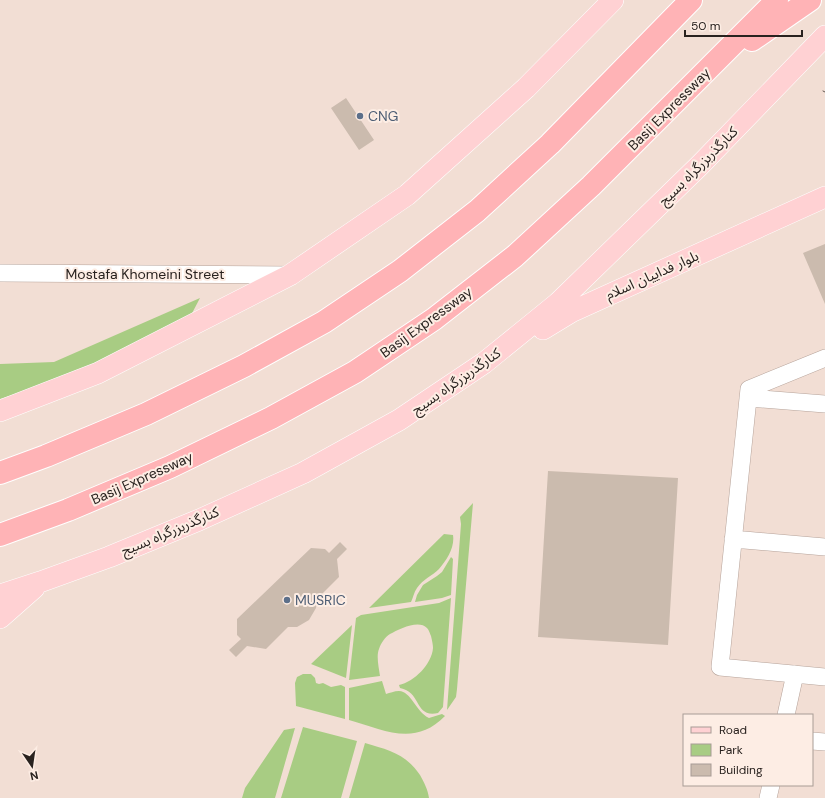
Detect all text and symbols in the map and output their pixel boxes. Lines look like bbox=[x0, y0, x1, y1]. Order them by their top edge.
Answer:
scale bar bbox=[685, 12, 802, 38]
text: 50 m bbox=[691, 18, 720, 34]
street label: Basij Expressway bbox=[624, 64, 714, 154]
place label: CNG bbox=[368, 107, 398, 125]
marker: CNG bbox=[355, 111, 365, 121]
street label: کنارگذربزرگراه بسیج bbox=[655, 122, 743, 211]
street label: بلوار فداییان اسلام bbox=[603, 246, 702, 305]
street label: Mostafa Khomeini Street bbox=[66, 265, 224, 283]
street label: Basij Expressway bbox=[376, 282, 476, 361]
street label: کنارگذربزرگراه بسیج bbox=[408, 343, 505, 420]
street label: Basij Expressway bbox=[88, 447, 196, 508]
street label: کنارگذربزرگراه بسیج bbox=[118, 502, 223, 562]
place label: MUSRIC bbox=[295, 591, 346, 609]
marker: MUSRIC bbox=[282, 595, 292, 605]
legend bbox=[683, 714, 813, 786]
text: Road bbox=[719, 722, 747, 738]
text: Park bbox=[719, 742, 743, 758]
north arrow bbox=[12, 746, 52, 786]
text: Building bbox=[719, 762, 763, 778]
text: N bbox=[29, 768, 40, 783]

